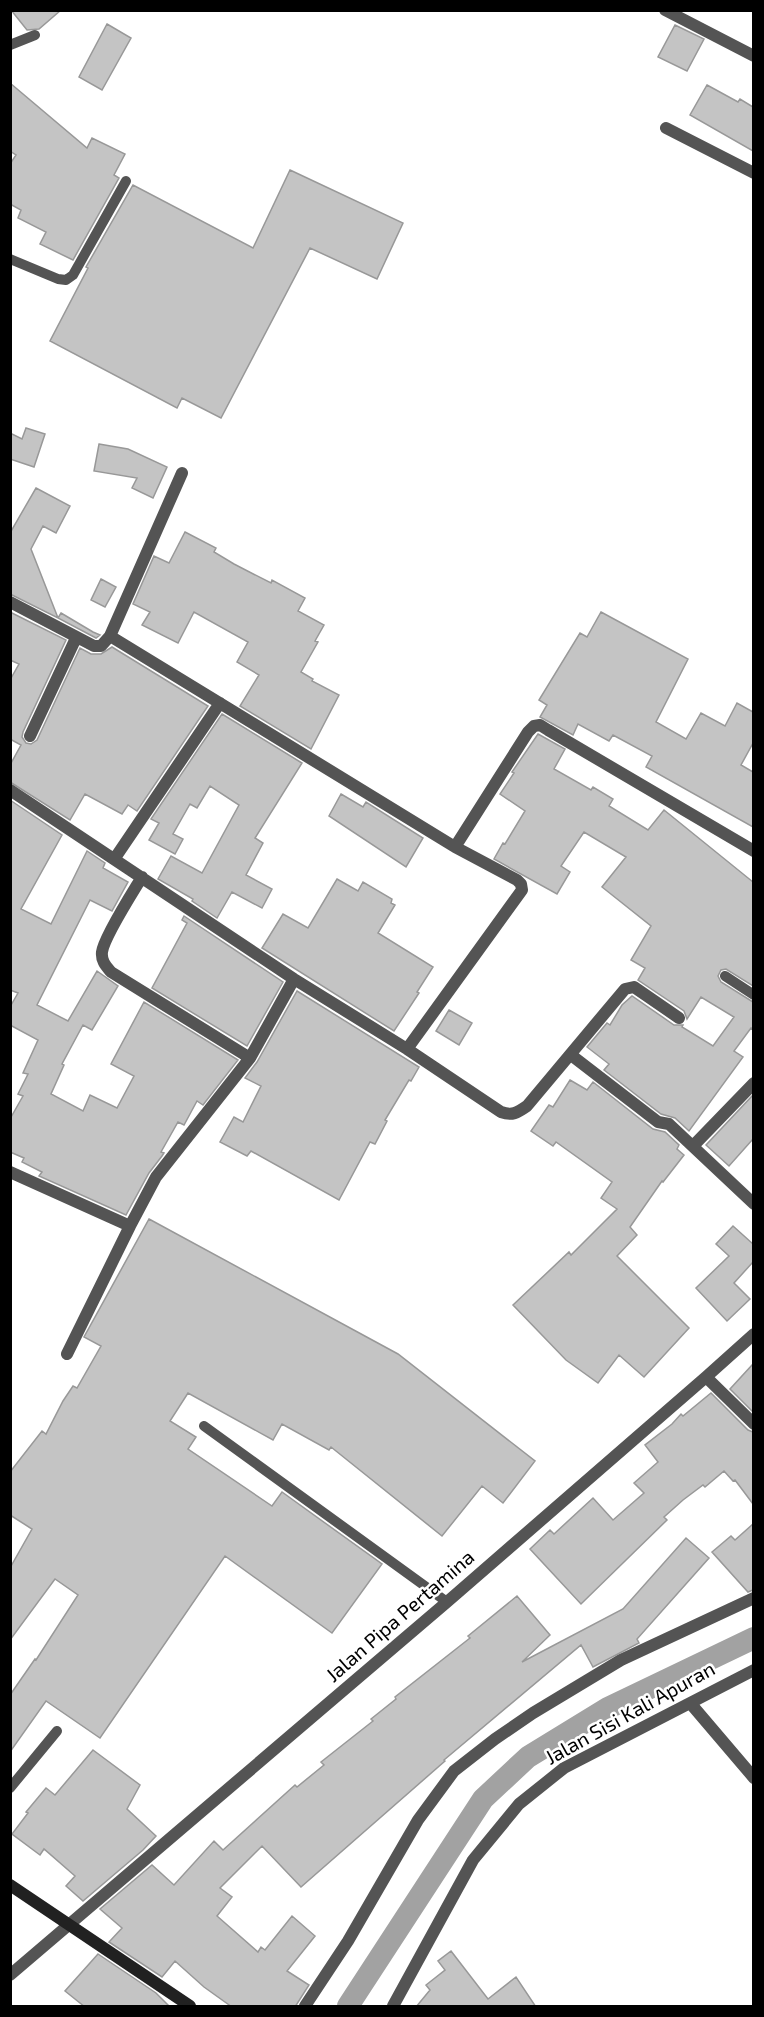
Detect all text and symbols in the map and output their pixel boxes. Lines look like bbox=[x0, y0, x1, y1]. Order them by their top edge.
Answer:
street label: Jalan Pipa Pertamina bbox=[320, 1544, 478, 1686]
street label: Jalan Sisi Kali Apuran bbox=[540, 1656, 719, 1769]

